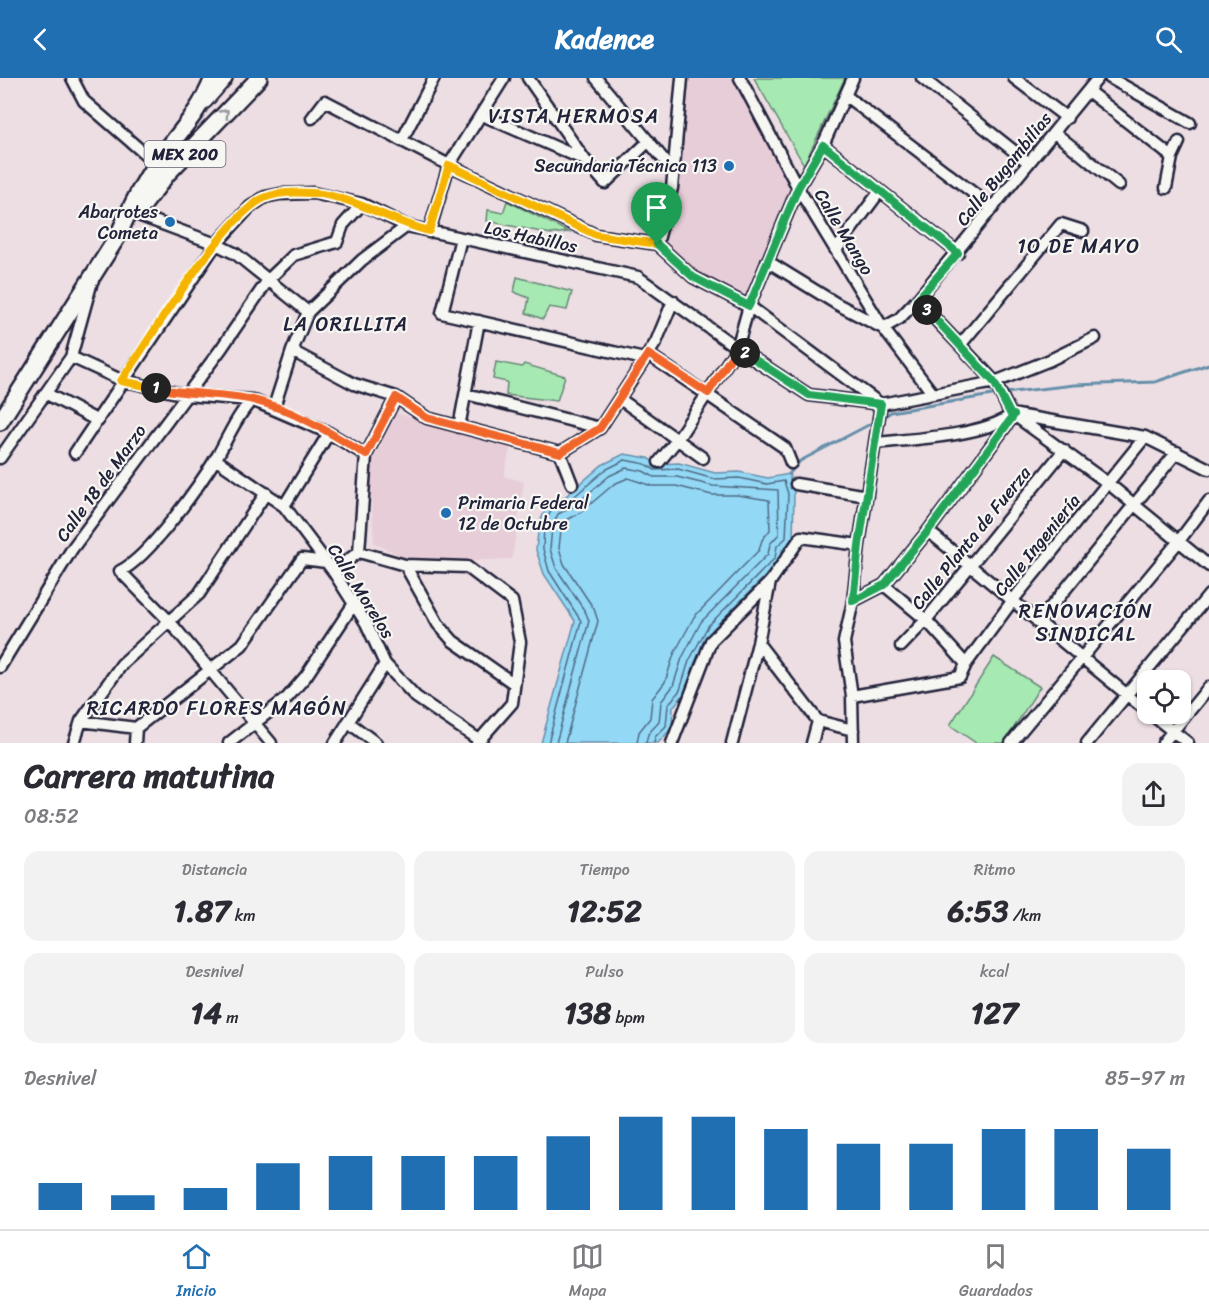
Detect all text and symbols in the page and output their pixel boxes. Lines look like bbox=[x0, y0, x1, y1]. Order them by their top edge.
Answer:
text: Kadence bbox=[555, 15, 654, 63]
icon: back bbox=[24, 23, 57, 56]
icon: search bbox=[1152, 23, 1185, 56]
district label: VISTA HERMOSA bbox=[488, 99, 660, 134]
street label: Calle Bugambilias bbox=[948, 104, 1061, 233]
one-way arrow bbox=[218, 109, 229, 119]
road number: MEX 200 bbox=[144, 141, 225, 167]
place label: Secundaria Técnica 113 bbox=[534, 150, 717, 182]
marker: Secundaria Técnica 113 bbox=[722, 159, 736, 173]
pin bbox=[631, 182, 682, 244]
street label: Calle Mango bbox=[805, 182, 883, 282]
icon: arrive bbox=[640, 191, 673, 224]
place label: Abarrotes Cometa bbox=[78, 196, 159, 249]
street label: Los Habillos bbox=[481, 212, 581, 263]
marker: Abarrotes Cometa bbox=[163, 215, 177, 229]
district label: 1O DE MAYO bbox=[1017, 229, 1141, 264]
pin: 3 bbox=[912, 295, 942, 325]
text: 3 bbox=[923, 295, 931, 324]
district label: LA ORILLITA bbox=[283, 307, 409, 342]
pin: 2 bbox=[730, 338, 760, 368]
text: 2 bbox=[740, 338, 750, 367]
pin: 1 bbox=[141, 373, 171, 403]
text: 1 bbox=[153, 373, 159, 402]
street label: Calle 18 de Marzo bbox=[47, 417, 155, 549]
street label: Calle Planta de Fuerza bbox=[903, 458, 1040, 617]
place label: Primaria Federal 12 de Octubre bbox=[458, 487, 590, 540]
street label: Calle Ingeniería bbox=[985, 487, 1089, 603]
marker: Primaria Federal 12 de Octubre bbox=[439, 506, 453, 520]
street label: Calle Morelos bbox=[319, 537, 404, 646]
district label: RENOVACIÓN SINDICAL bbox=[1019, 594, 1153, 652]
map controls bbox=[1137, 670, 1191, 724]
button: locate bbox=[1137, 670, 1191, 724]
district label: RICARDO FLORES MAGÓN bbox=[87, 691, 347, 726]
text: Carrera matutina bbox=[24, 747, 275, 805]
button: share bbox=[1122, 763, 1185, 826]
text: 08:52 bbox=[24, 799, 79, 834]
text: Distancia bbox=[182, 855, 247, 884]
text: Tiempo bbox=[579, 855, 630, 884]
text: Ritmo bbox=[974, 855, 1015, 884]
text: 1.87 bbox=[173, 884, 231, 938]
text: 12:52 bbox=[567, 884, 642, 938]
text: 6:53 bbox=[948, 884, 1009, 938]
text: km bbox=[231, 901, 256, 930]
text: /km bbox=[1009, 901, 1041, 930]
text: Desnivel bbox=[186, 957, 243, 986]
text: Pulso bbox=[585, 957, 624, 986]
text: kcal bbox=[980, 957, 1009, 986]
text: 14 bbox=[190, 986, 222, 1040]
text: 138 bbox=[564, 986, 611, 1040]
text: 127 bbox=[971, 986, 1018, 1040]
text: m bbox=[222, 1003, 239, 1032]
text: bpm bbox=[611, 1003, 645, 1032]
text: Desnivel bbox=[24, 1061, 96, 1096]
text: 85–97 m bbox=[1105, 1061, 1185, 1096]
tab: Inicio bbox=[176, 1240, 216, 1305]
tab: Mapa bbox=[569, 1240, 606, 1305]
tab: Guardados bbox=[959, 1240, 1033, 1305]

